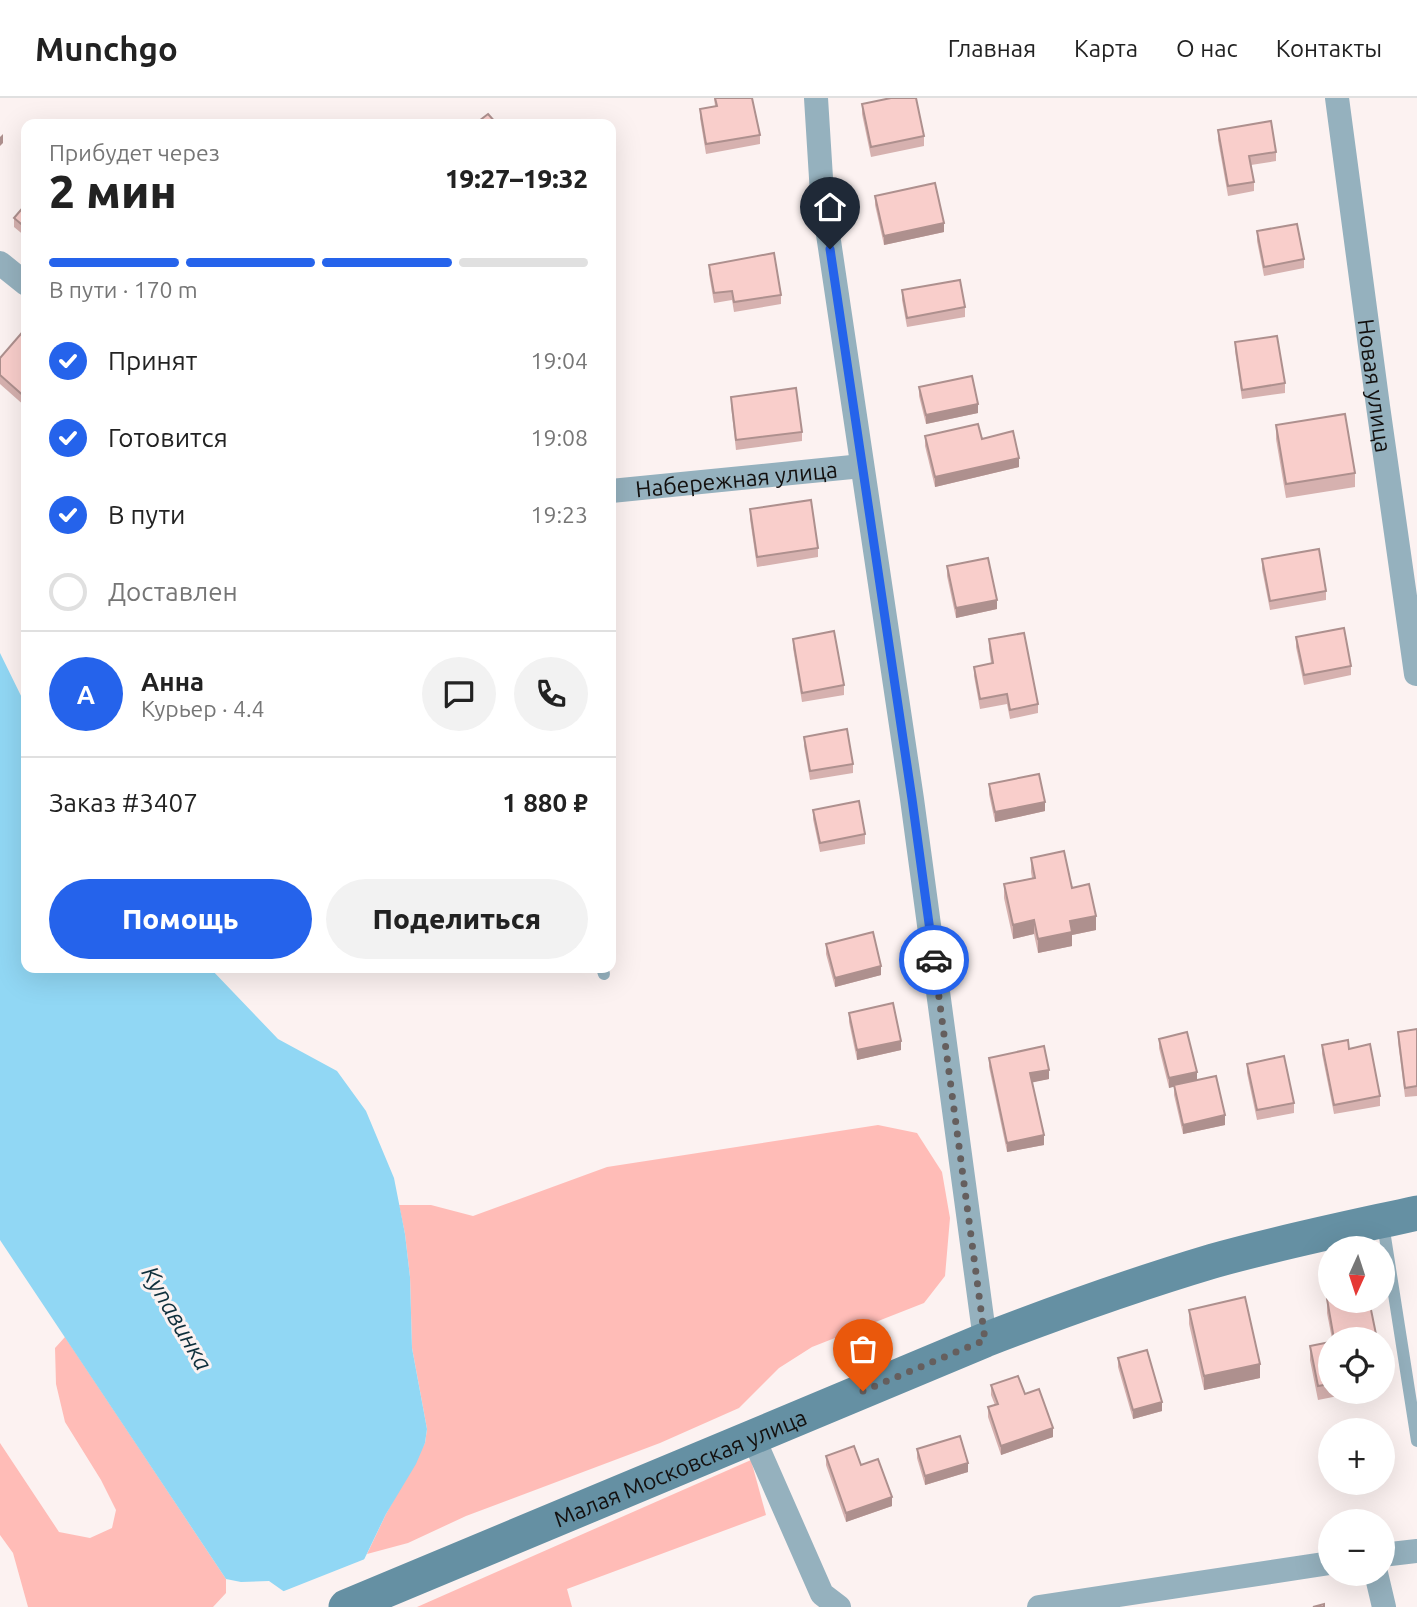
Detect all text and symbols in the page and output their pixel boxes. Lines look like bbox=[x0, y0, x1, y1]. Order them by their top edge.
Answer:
text: Munchgo bbox=[35, 30, 178, 67]
text: Главная bbox=[948, 35, 1036, 62]
text: Карта bbox=[1074, 35, 1138, 62]
text: О нас bbox=[1176, 35, 1238, 62]
text: Контакты bbox=[1276, 35, 1382, 62]
text: Прибудет через bbox=[49, 140, 220, 165]
text: 19:27–19:32 bbox=[445, 164, 588, 193]
text: 2 мин bbox=[49, 165, 177, 217]
pin bbox=[800, 177, 860, 249]
icon: home bbox=[811, 188, 849, 226]
text: В пути · 170 m bbox=[49, 277, 198, 302]
street label: Новая улица bbox=[1354, 317, 1397, 454]
icon: check bbox=[49, 342, 87, 380]
text: Принят bbox=[108, 346, 197, 375]
text: 19:04 bbox=[530, 348, 588, 373]
icon: check bbox=[49, 419, 87, 457]
text: Готовится bbox=[108, 423, 228, 452]
text: 19:08 bbox=[530, 425, 588, 450]
street label: Набережная улица bbox=[634, 456, 839, 501]
icon: check bbox=[49, 496, 87, 534]
text: В пути bbox=[108, 500, 185, 529]
text: 19:23 bbox=[530, 502, 588, 527]
text: Доставлен bbox=[108, 577, 238, 606]
button: chat bbox=[422, 657, 496, 731]
button: phone bbox=[514, 657, 588, 731]
text: Анна bbox=[141, 667, 204, 696]
text: А bbox=[77, 680, 95, 709]
text: Курьер · 4.4 bbox=[141, 696, 265, 721]
text: Заказ #3407 bbox=[49, 788, 198, 817]
text: 1 880 ₽ bbox=[502, 788, 588, 817]
button: Помощь bbox=[49, 879, 312, 959]
button: Поделиться bbox=[326, 879, 588, 959]
courier bbox=[899, 925, 969, 995]
icon: car bbox=[915, 941, 953, 979]
north arrow bbox=[1318, 1236, 1395, 1312]
map controls bbox=[1318, 1236, 1395, 1586]
water label: Купавинка bbox=[136, 1261, 218, 1375]
pin bbox=[833, 1319, 893, 1391]
button: locate bbox=[1318, 1327, 1395, 1404]
icon: bag bbox=[844, 1330, 882, 1368]
street label: Малая Московская улица bbox=[550, 1404, 810, 1531]
button: + bbox=[1318, 1418, 1395, 1495]
button: − bbox=[1318, 1509, 1395, 1586]

